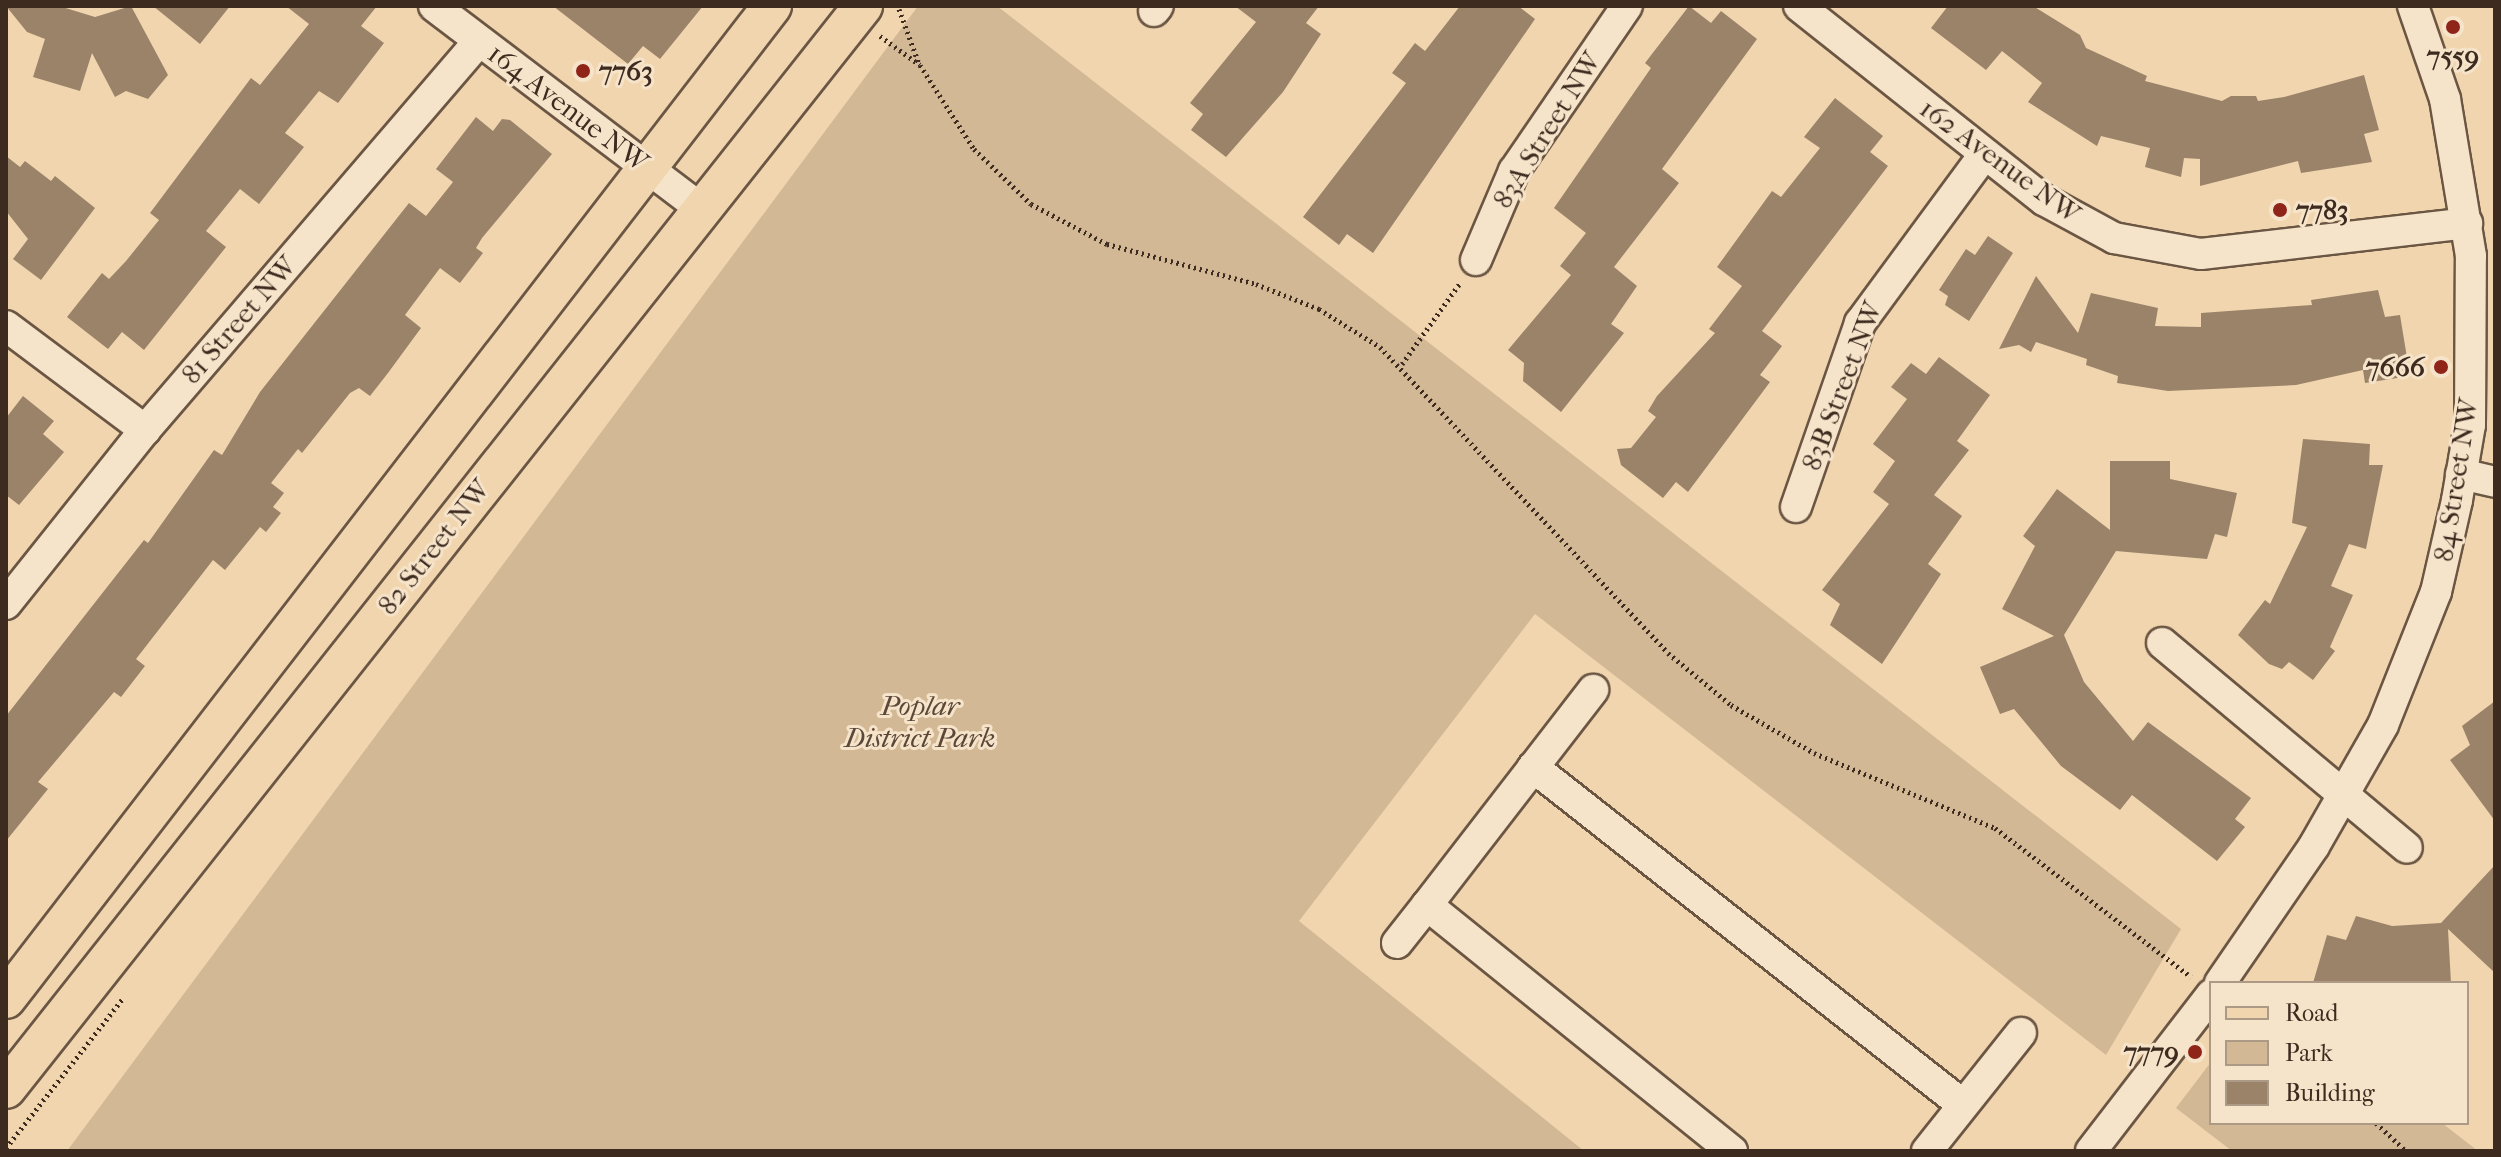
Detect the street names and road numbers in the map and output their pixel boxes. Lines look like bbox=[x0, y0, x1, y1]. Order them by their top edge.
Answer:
street label: 164 Avenue NW bbox=[481, 37, 655, 179]
street label: 83A Street NW bbox=[1486, 45, 1608, 215]
street label: 162 Avenue NW bbox=[1913, 91, 2087, 231]
street label: 81 Street NW bbox=[174, 249, 304, 391]
street label: 83B Street NW bbox=[1794, 297, 1890, 475]
street label: 84 Street NW bbox=[2426, 396, 2486, 564]
street label: 82 Street NW bbox=[371, 472, 497, 622]

